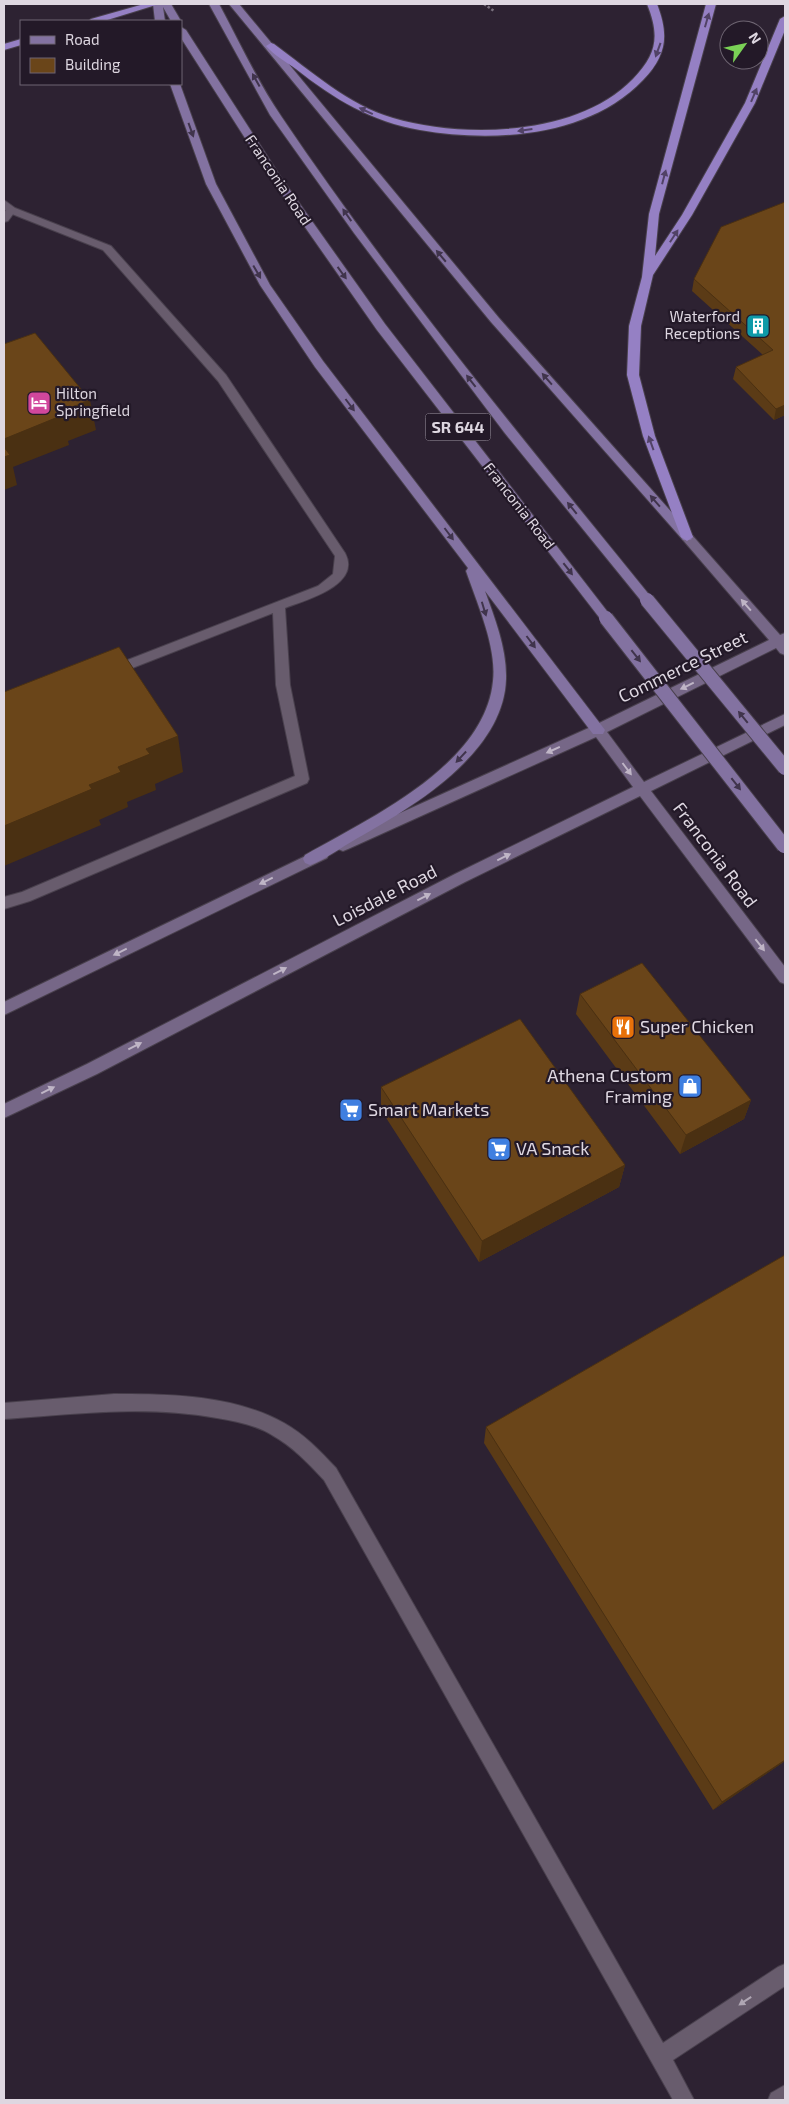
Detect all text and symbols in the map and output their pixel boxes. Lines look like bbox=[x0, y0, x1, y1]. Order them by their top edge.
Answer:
one-way arrow bbox=[703, 13, 711, 28]
legend bbox=[20, 20, 182, 85]
north arrow bbox=[719, 20, 769, 70]
text: N bbox=[745, 29, 765, 47]
text: Road bbox=[65, 30, 100, 48]
one-way arrow bbox=[654, 43, 662, 58]
text: Building bbox=[65, 55, 121, 73]
one-way arrow bbox=[252, 73, 261, 87]
one-way arrow bbox=[750, 88, 758, 102]
one-way arrow bbox=[359, 106, 373, 114]
one-way arrow bbox=[187, 123, 195, 138]
one-way arrow bbox=[517, 126, 533, 134]
street label: Franconia Road bbox=[242, 131, 316, 228]
one-way arrow bbox=[660, 170, 668, 185]
one-way arrow bbox=[342, 208, 352, 222]
one-way arrow bbox=[669, 229, 678, 242]
one-way arrow bbox=[436, 249, 447, 262]
one-way arrow bbox=[253, 266, 262, 279]
one-way arrow bbox=[337, 266, 347, 280]
place label: Waterford Receptions bbox=[665, 307, 740, 342]
building icon: Waterford Receptions bbox=[745, 313, 771, 339]
one-way arrow bbox=[541, 373, 553, 385]
one-way arrow bbox=[465, 375, 476, 388]
place label: Hilton Springfield bbox=[56, 384, 130, 419]
hotel icon: Hilton Springfield bbox=[26, 390, 52, 416]
one-way arrow bbox=[345, 398, 356, 411]
road number: SR 644 bbox=[426, 414, 490, 441]
one-way arrow bbox=[647, 435, 655, 450]
street label: Franconia Road bbox=[480, 458, 559, 552]
one-way arrow bbox=[649, 494, 660, 507]
one-way arrow bbox=[567, 502, 578, 515]
one-way arrow bbox=[443, 527, 454, 540]
one-way arrow bbox=[563, 562, 573, 576]
one-way arrow bbox=[740, 599, 751, 612]
one-way arrow bbox=[480, 601, 488, 616]
street label: Commerce Street bbox=[614, 625, 751, 707]
one-way arrow bbox=[526, 636, 536, 649]
one-way arrow bbox=[631, 649, 641, 663]
one-way arrow bbox=[680, 683, 694, 691]
one-way arrow bbox=[738, 710, 749, 723]
one-way arrow bbox=[546, 746, 560, 754]
one-way arrow bbox=[455, 751, 467, 763]
one-way arrow bbox=[622, 762, 632, 776]
one-way arrow bbox=[731, 777, 741, 791]
street label: Franconia Road bbox=[669, 797, 763, 911]
one-way arrow bbox=[497, 853, 511, 861]
street label: Loisdale Road bbox=[329, 859, 440, 931]
one-way arrow bbox=[259, 877, 273, 885]
one-way arrow bbox=[417, 893, 431, 901]
one-way arrow bbox=[754, 938, 765, 951]
one-way arrow bbox=[113, 949, 127, 957]
one-way arrow bbox=[272, 967, 287, 975]
restaurant icon: Super Chicken bbox=[610, 1014, 636, 1040]
place label: Super Chicken bbox=[640, 1015, 754, 1037]
one-way arrow bbox=[128, 1042, 142, 1050]
place label: Athena Custom Framing bbox=[547, 1064, 672, 1107]
shop icon: Athena Custom Framing bbox=[677, 1073, 703, 1099]
one-way arrow bbox=[41, 1086, 55, 1094]
supermarket icon: Smart Markets bbox=[338, 1097, 364, 1123]
place label: Smart Markets bbox=[368, 1098, 489, 1120]
supermarket icon: VA Snack bbox=[486, 1136, 512, 1162]
place label: VA Snack bbox=[516, 1137, 590, 1159]
one-way arrow bbox=[738, 1996, 751, 2006]

